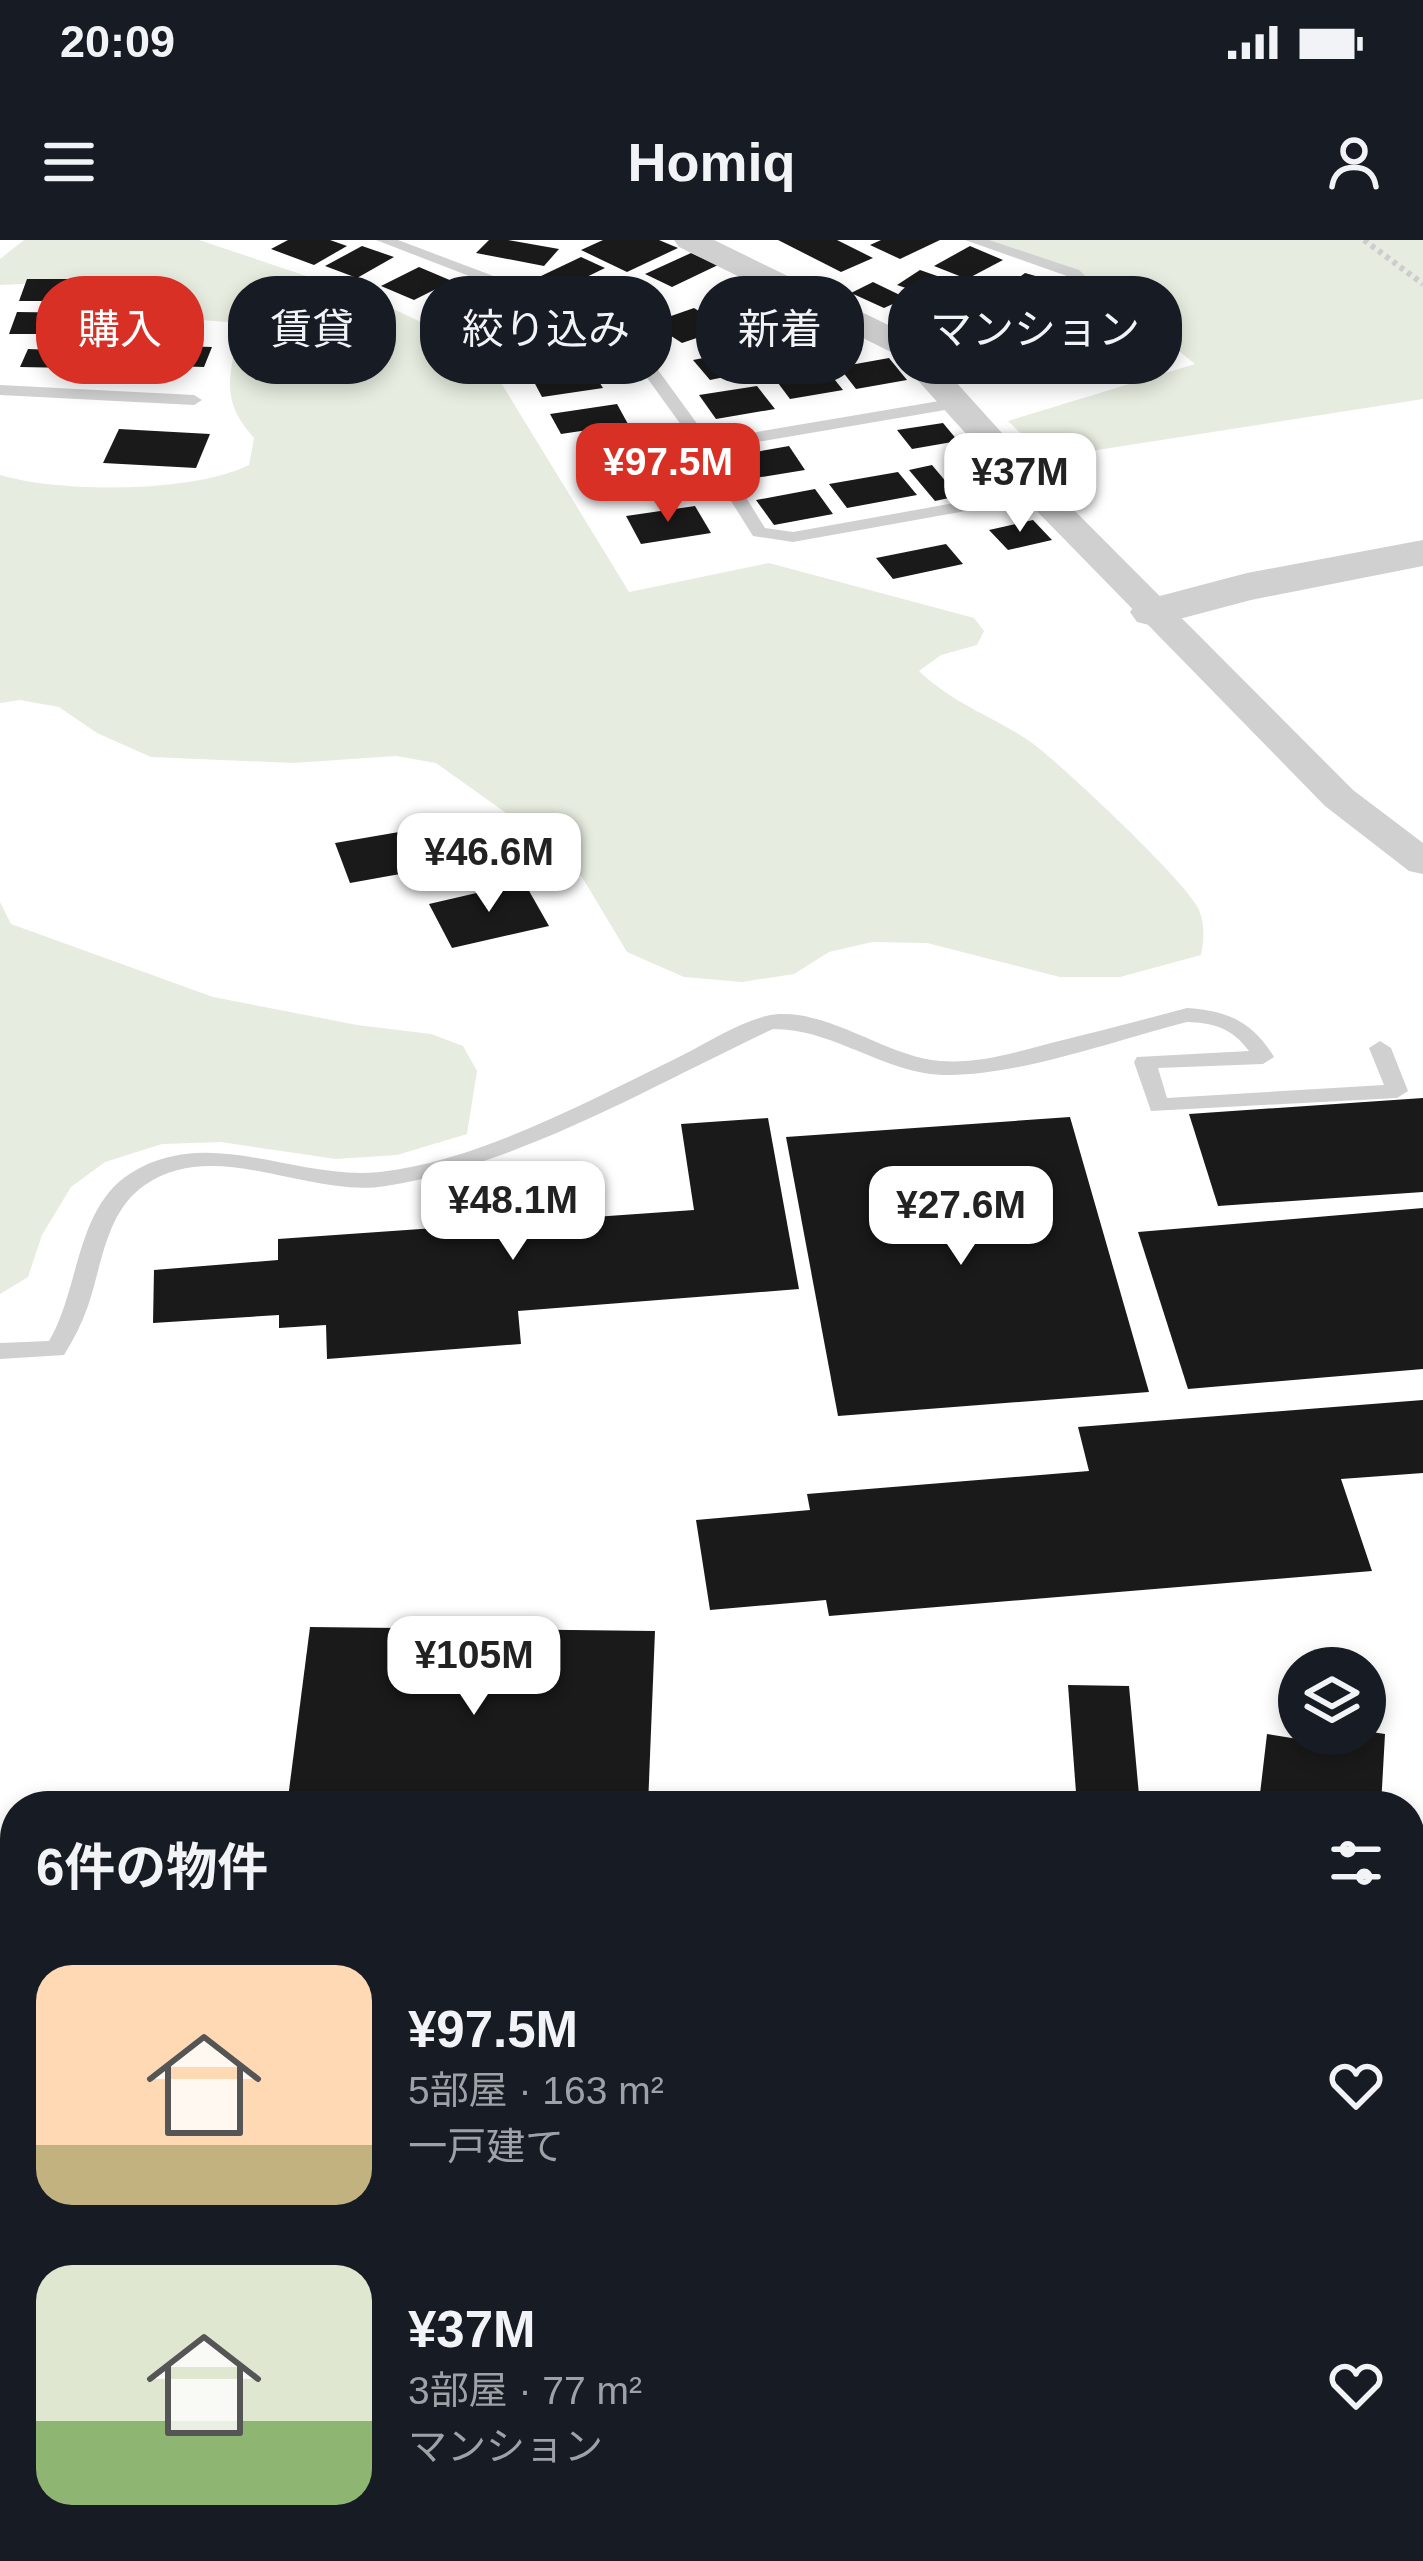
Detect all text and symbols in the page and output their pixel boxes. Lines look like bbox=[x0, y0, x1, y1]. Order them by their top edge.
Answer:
text: 20:09 bbox=[60, 16, 175, 67]
icon: menu bbox=[36, 129, 102, 195]
icon: person bbox=[1321, 129, 1387, 195]
text: Homiq bbox=[628, 132, 796, 192]
chip: 購入 bbox=[36, 276, 204, 384]
chip: 賃貸 bbox=[228, 276, 396, 384]
chip: 絞り込み bbox=[420, 276, 672, 384]
chip: 新着 bbox=[696, 276, 864, 384]
chip: マンション bbox=[888, 276, 1182, 384]
pin: ¥97.5M bbox=[570, 423, 766, 525]
pin: ¥37M bbox=[949, 433, 1091, 535]
text: ¥97.5M bbox=[603, 440, 733, 483]
text: ¥37M bbox=[971, 450, 1069, 493]
pin: ¥46.6M bbox=[391, 813, 587, 915]
text: ¥46.6M bbox=[424, 830, 554, 873]
pin: ¥48.1M bbox=[415, 1161, 611, 1263]
pin: ¥27.6M bbox=[863, 1166, 1059, 1268]
text: ¥48.1M bbox=[448, 1178, 578, 1221]
text: ¥27.6M bbox=[896, 1183, 1026, 1226]
pin: ¥105M bbox=[390, 1616, 558, 1718]
text: ¥105M bbox=[414, 1633, 534, 1676]
map controls bbox=[1278, 1647, 1386, 1755]
button: layers bbox=[1278, 1647, 1386, 1755]
icon: filters bbox=[1323, 1830, 1389, 1896]
text: 6件の物件 bbox=[36, 1839, 268, 1896]
text: ¥97.5M bbox=[408, 2001, 578, 2058]
icon: home bbox=[132, 2013, 276, 2157]
icon: heart bbox=[1323, 2052, 1389, 2118]
text: 5部屋 · 163 m² bbox=[408, 2069, 664, 2112]
text: 一戸建て bbox=[408, 2125, 564, 2168]
text: ¥37M bbox=[408, 2301, 536, 2358]
icon: home bbox=[132, 2313, 276, 2457]
icon: heart bbox=[1323, 2352, 1389, 2418]
text: 3部屋 · 77 m² bbox=[408, 2369, 642, 2412]
text: マンション bbox=[408, 2425, 603, 2468]

